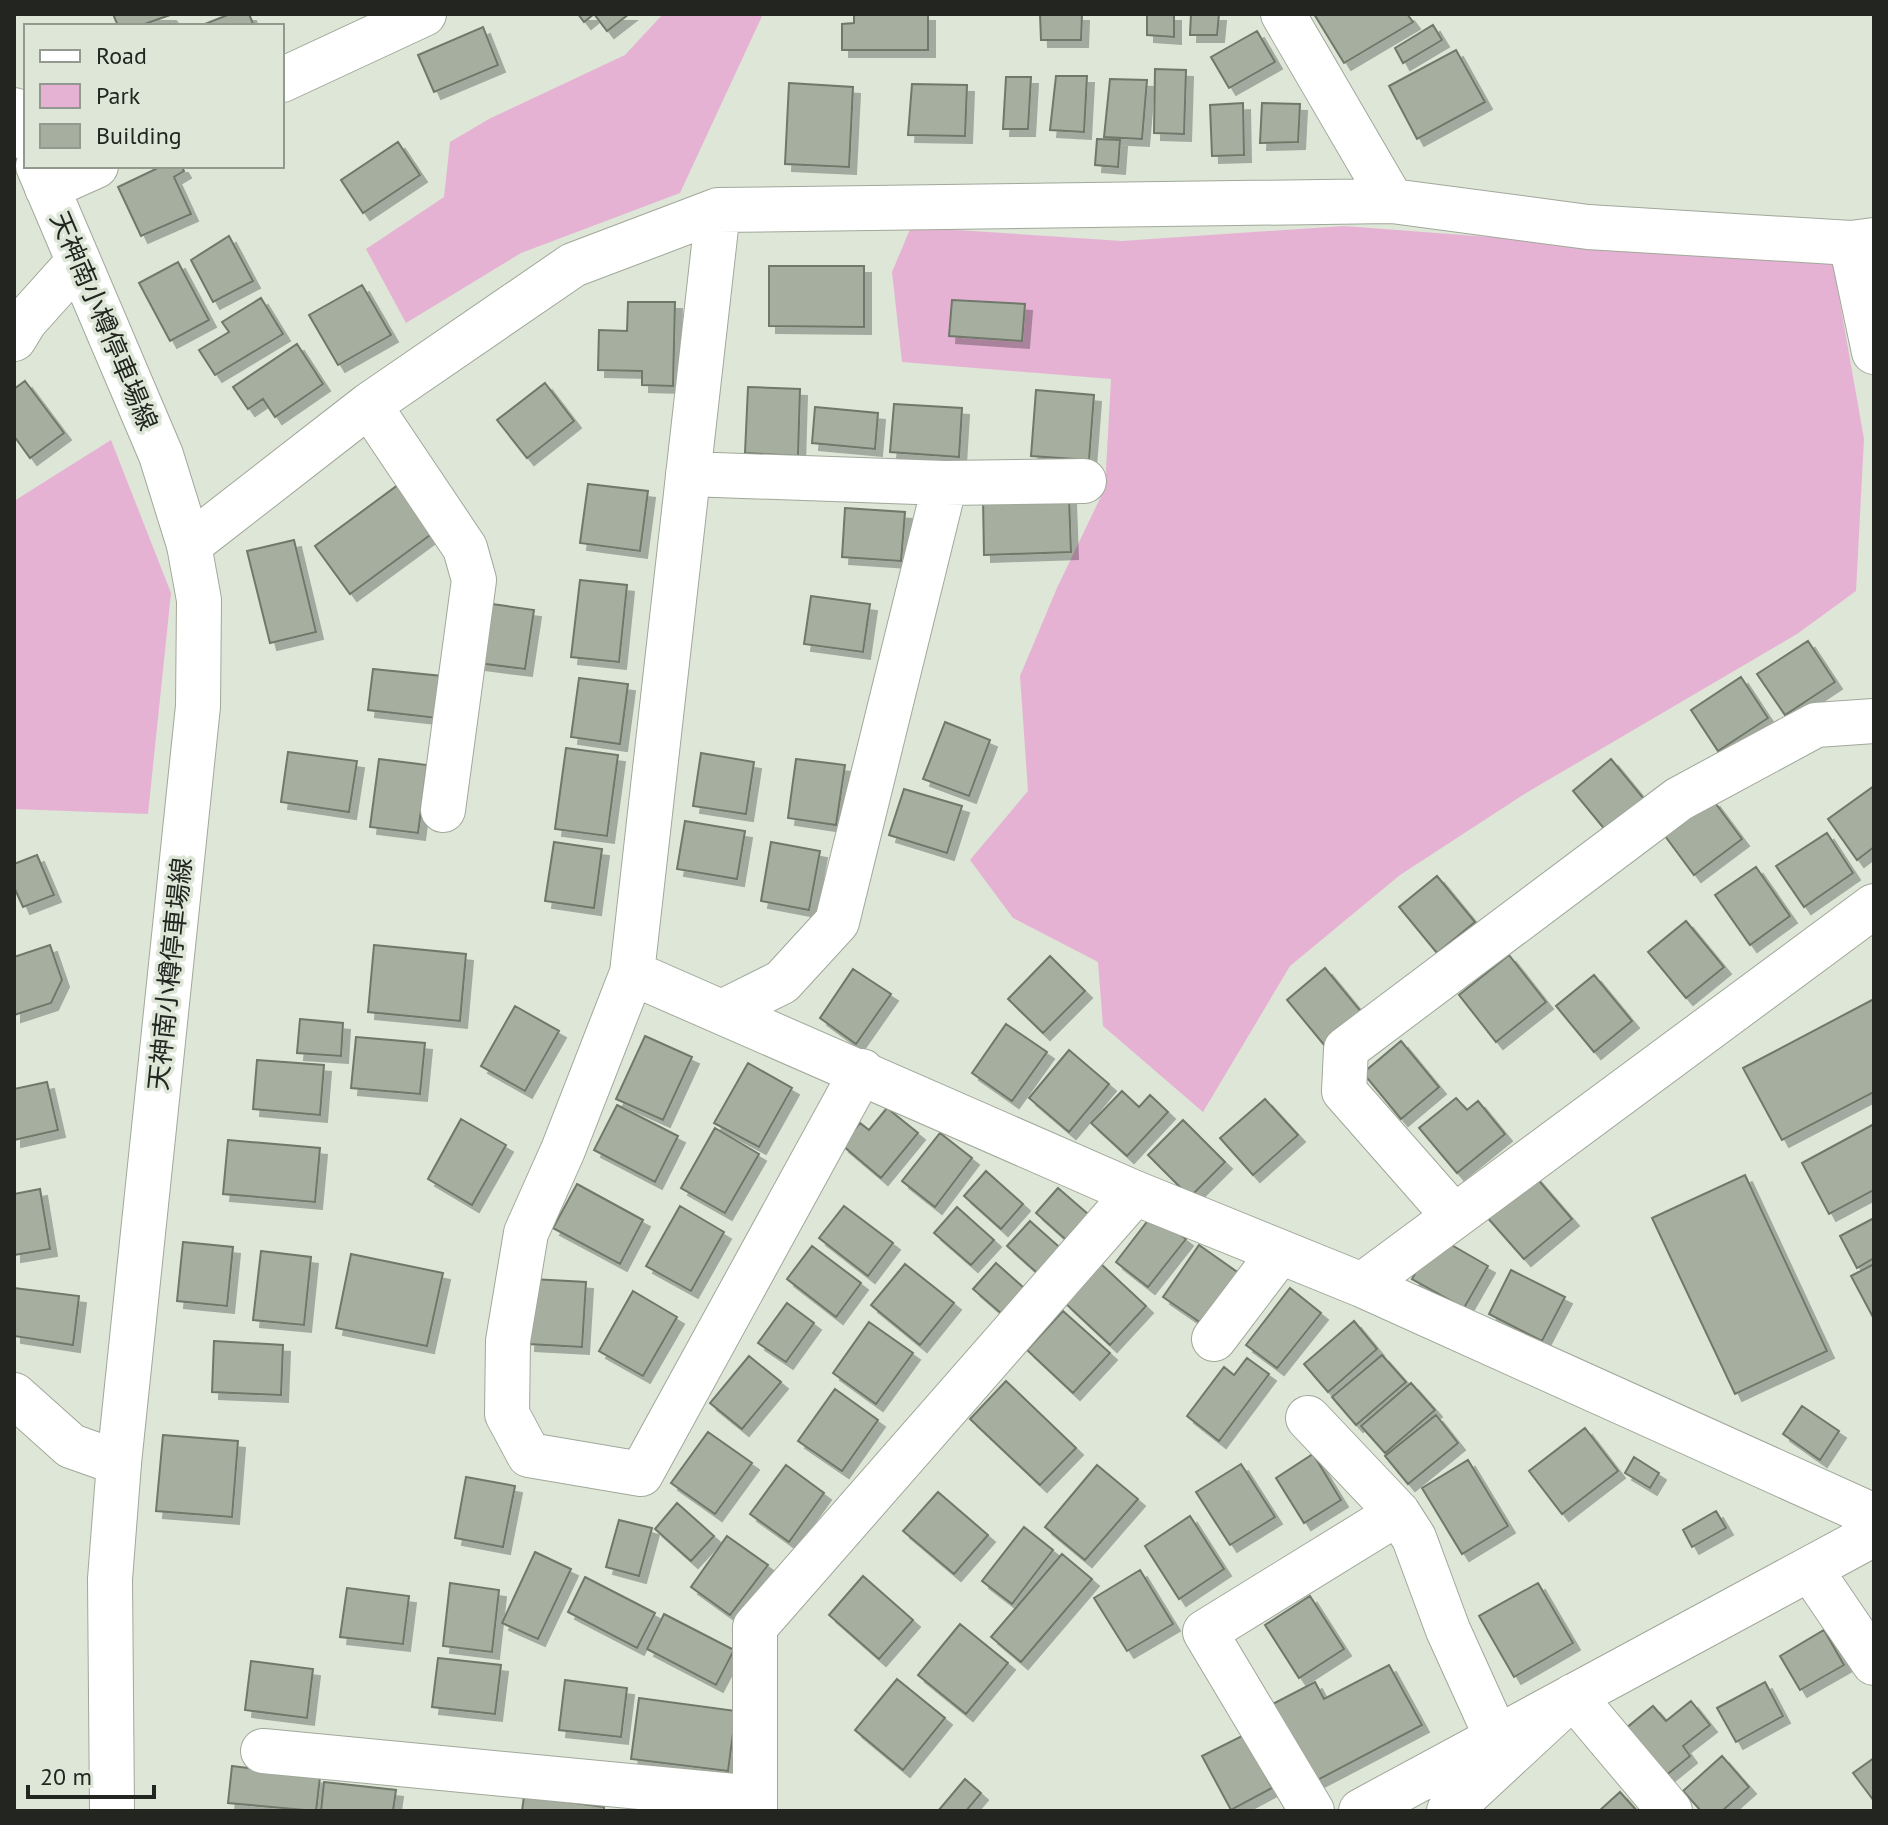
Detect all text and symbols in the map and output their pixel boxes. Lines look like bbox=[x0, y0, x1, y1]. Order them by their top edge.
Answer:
legend bbox=[24, 24, 284, 168]
text: Road bbox=[96, 40, 147, 71]
text: Park bbox=[96, 80, 141, 111]
text: Building bbox=[96, 120, 182, 151]
street label: 天神南小樽停車場線 bbox=[44, 207, 165, 435]
street label: 天神南小樽停車場線 bbox=[141, 856, 198, 1092]
scale bar bbox=[28, 1749, 154, 1799]
text: 20 m bbox=[40, 1761, 92, 1792]

